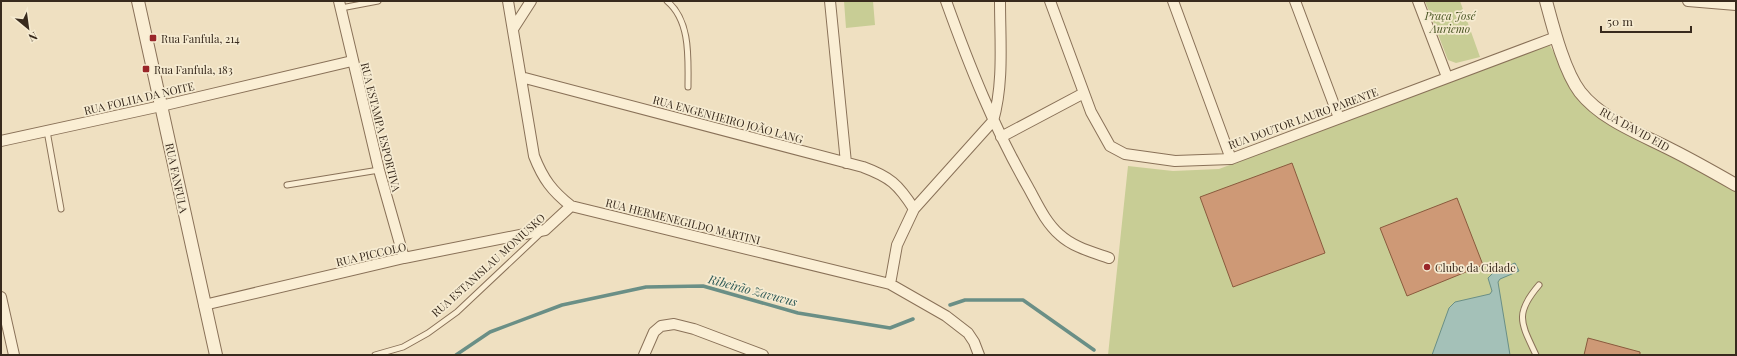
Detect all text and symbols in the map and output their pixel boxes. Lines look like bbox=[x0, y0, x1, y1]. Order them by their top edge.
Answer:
north arrow bbox=[8, 8, 48, 48]
park label: Praça José Auriemo bbox=[1424, 8, 1477, 36]
scale bar bbox=[1601, 8, 1691, 34]
text: 50 m bbox=[1607, 13, 1633, 29]
text: N bbox=[26, 29, 40, 46]
place label: Rua Fanfula, 214 bbox=[161, 31, 240, 46]
marker: Rua Fanfula, 214 bbox=[148, 33, 158, 43]
street label: RUA ESTAMPA ESPORTIVA bbox=[358, 61, 404, 193]
place label: Rua Fanfula, 183 bbox=[154, 62, 233, 77]
marker: Rua Fanfula, 183 bbox=[141, 64, 151, 74]
street label: RUA FOLHA DA NOITE bbox=[82, 78, 196, 118]
street label: RUA DOUTOR LAURO PARENTE bbox=[1226, 84, 1380, 152]
street label: RUA ENGENHEIRO JOÃO LANG bbox=[651, 92, 805, 146]
street label: RUA DAVID EID bbox=[1597, 104, 1673, 154]
street label: RUA FANFULA bbox=[162, 142, 192, 214]
street label: RUA HERMENEGILDO MARTINI bbox=[604, 194, 762, 248]
street label: RUA ESTANISLAU MONIUSKO bbox=[428, 210, 548, 320]
street label: RUA PICCOLO bbox=[334, 239, 408, 269]
place label: Clube da Cidade bbox=[1435, 260, 1516, 275]
marker: Clube da Cidade bbox=[1422, 262, 1432, 272]
water label: Ribeirão Zavuvus bbox=[706, 270, 800, 310]

